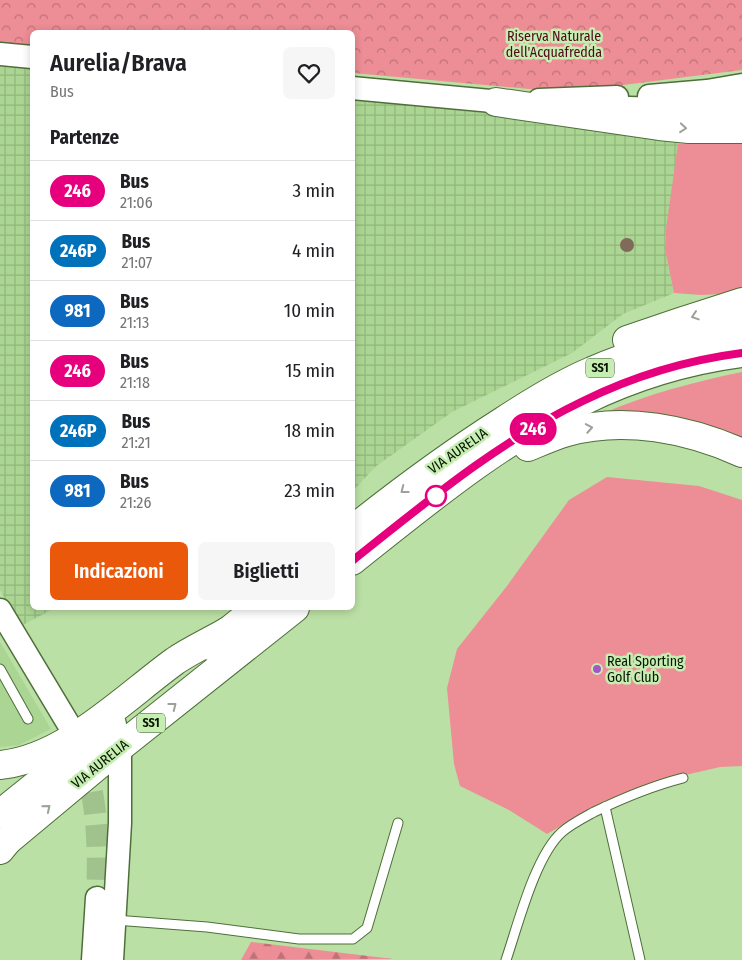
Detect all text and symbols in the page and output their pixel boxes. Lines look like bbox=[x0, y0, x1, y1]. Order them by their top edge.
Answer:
park label: Riserva Naturale dell'Acquafredda bbox=[506, 28, 602, 61]
button: heart bbox=[283, 47, 335, 99]
text: Aurelia/Brava bbox=[50, 49, 187, 77]
text: Bus bbox=[50, 82, 74, 101]
one-way arrow bbox=[679, 122, 687, 133]
text: Partenze bbox=[50, 126, 119, 149]
text: Bus bbox=[120, 170, 149, 193]
text: 3 min bbox=[293, 179, 335, 202]
text: 246 bbox=[64, 180, 91, 202]
text: 21:06 bbox=[120, 193, 153, 212]
text: Bus bbox=[121, 230, 150, 253]
text: 4 min bbox=[292, 239, 335, 262]
text: 246P bbox=[60, 240, 96, 262]
text: 21:07 bbox=[121, 253, 152, 272]
text: Bus bbox=[120, 290, 149, 313]
text: 10 min bbox=[284, 299, 335, 322]
text: 981 bbox=[64, 300, 91, 322]
one-way arrow bbox=[692, 311, 700, 321]
text: 21:13 bbox=[120, 313, 149, 332]
text: Bus bbox=[120, 350, 149, 373]
road number: SS1 bbox=[586, 358, 614, 378]
text: 15 min bbox=[285, 359, 335, 382]
text: 246 bbox=[64, 360, 91, 382]
text: 21:18 bbox=[120, 373, 150, 392]
text: Bus bbox=[121, 410, 150, 433]
line badge: 246 bbox=[504, 413, 562, 445]
text: 246 bbox=[520, 418, 546, 440]
text: 18 min bbox=[284, 419, 335, 442]
text: 246P bbox=[60, 420, 96, 442]
one-way arrow bbox=[585, 423, 593, 433]
street label: VIA AURELIA bbox=[425, 424, 491, 478]
text: 21:21 bbox=[121, 433, 151, 452]
text: Bus bbox=[120, 470, 149, 493]
text: 23 min bbox=[284, 479, 335, 502]
text: 981 bbox=[64, 480, 91, 502]
one-way arrow bbox=[401, 484, 410, 492]
unlabelled marker bbox=[425, 485, 447, 507]
text: 21:26 bbox=[120, 493, 151, 512]
button: Indicazioni bbox=[50, 542, 188, 600]
button: Biglietti bbox=[198, 542, 335, 600]
place label: Real Sporting Golf Club bbox=[607, 653, 684, 686]
marker: Real Sporting Golf Club bbox=[591, 663, 603, 675]
one-way arrow bbox=[167, 702, 176, 711]
road number: SS1 bbox=[137, 714, 165, 732]
street label: VIA AURELIA bbox=[68, 735, 132, 792]
one-way arrow bbox=[41, 805, 50, 814]

